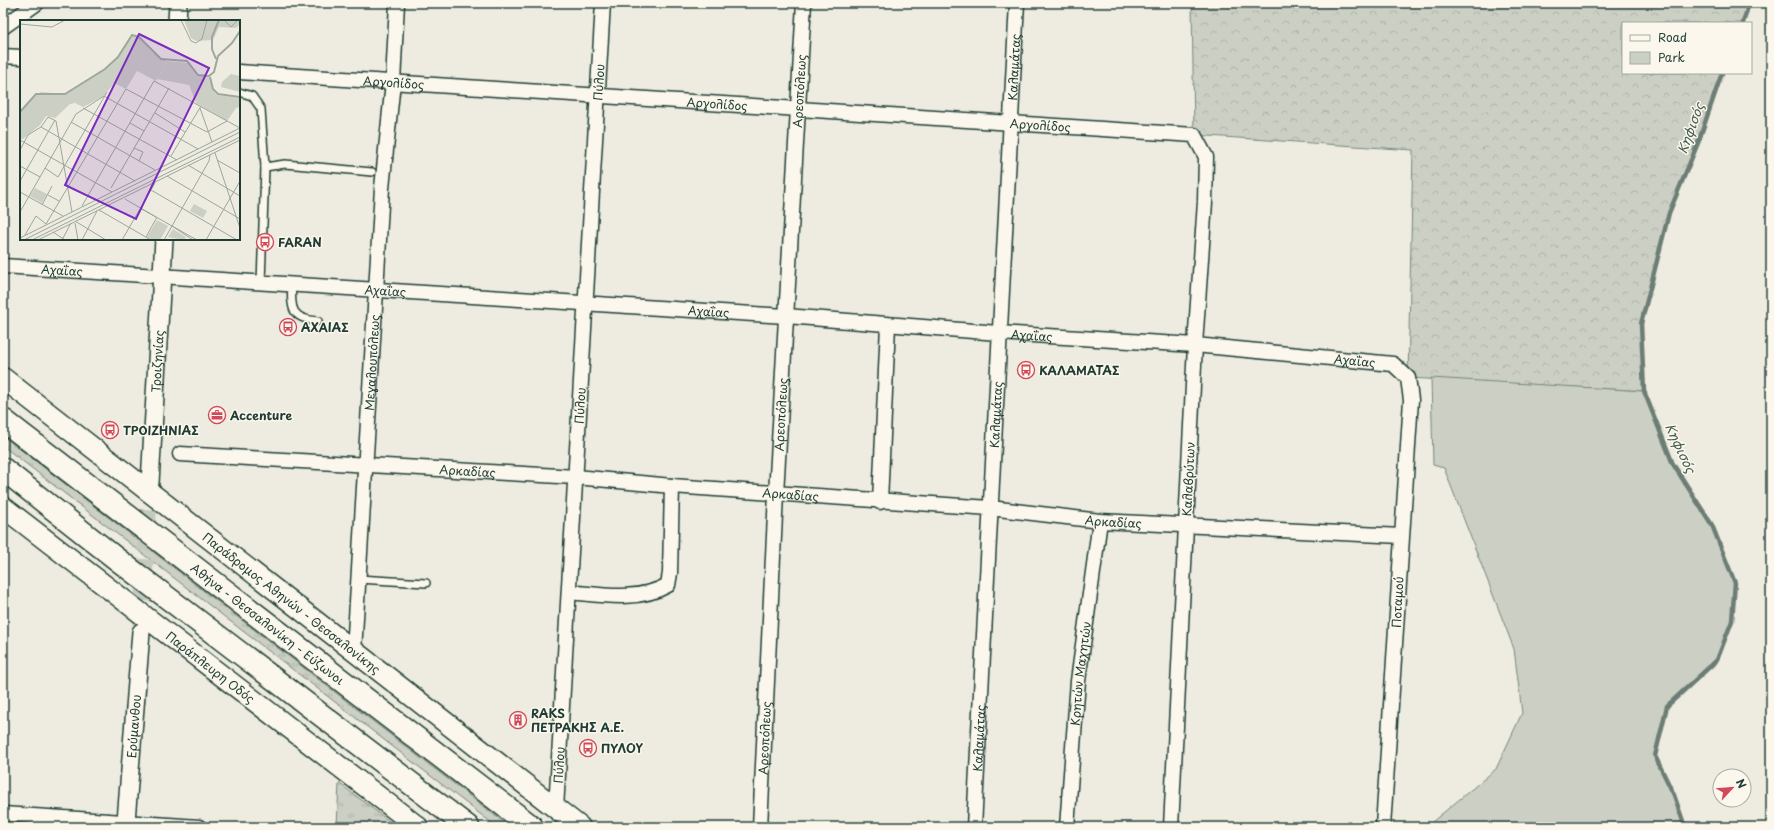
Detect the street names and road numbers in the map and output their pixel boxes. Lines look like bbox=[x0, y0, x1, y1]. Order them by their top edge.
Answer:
street label: Καλαμάτας bbox=[1003, 33, 1024, 101]
street label: Αρεοπόλεως bbox=[788, 54, 810, 128]
street label: Πύλου bbox=[588, 63, 608, 101]
street label: Αργολίδος bbox=[363, 71, 425, 93]
street label: Αργολίδος bbox=[686, 93, 748, 115]
street label: Αργολίδος bbox=[1009, 114, 1071, 136]
street label: Αχαΐας bbox=[41, 259, 83, 280]
street label: Αχαΐας bbox=[364, 280, 407, 301]
street label: Αχαΐας bbox=[687, 301, 730, 321]
street label: Μεγαλουπόλεως bbox=[360, 314, 384, 411]
street label: Αχαΐας bbox=[1010, 325, 1053, 345]
street label: Τροιζηνίας bbox=[146, 329, 168, 393]
street label: Αχαΐας bbox=[1333, 349, 1376, 371]
street label: Αρεοπόλεως bbox=[769, 377, 792, 452]
street label: Καλαμάτας bbox=[985, 381, 1006, 448]
street label: Πύλου bbox=[569, 387, 590, 425]
street label: Καλαβρύτων bbox=[1177, 441, 1199, 517]
street label: Αρκαδίας bbox=[439, 460, 496, 481]
street label: Αρκαδίας bbox=[762, 483, 820, 505]
street label: Αρκαδίας bbox=[1084, 510, 1142, 532]
street label: Παράδρομος Αθηνών - Θεσσαλονίκης bbox=[199, 528, 385, 678]
street label: Αθήνα - Θεσσαλονίκη - Εύζωνοι bbox=[187, 559, 348, 689]
street label: Ποταμού bbox=[1387, 576, 1407, 628]
street label: Κρητών Μαχητών bbox=[1066, 620, 1095, 727]
street label: Παράπλευρη Οδός bbox=[162, 627, 259, 707]
street label: Ερύμανθου bbox=[122, 694, 145, 759]
street label: Αρεοπόλεως bbox=[754, 701, 775, 775]
street label: Καλαμάτας bbox=[968, 704, 989, 772]
street label: Πύλου bbox=[549, 746, 569, 784]

